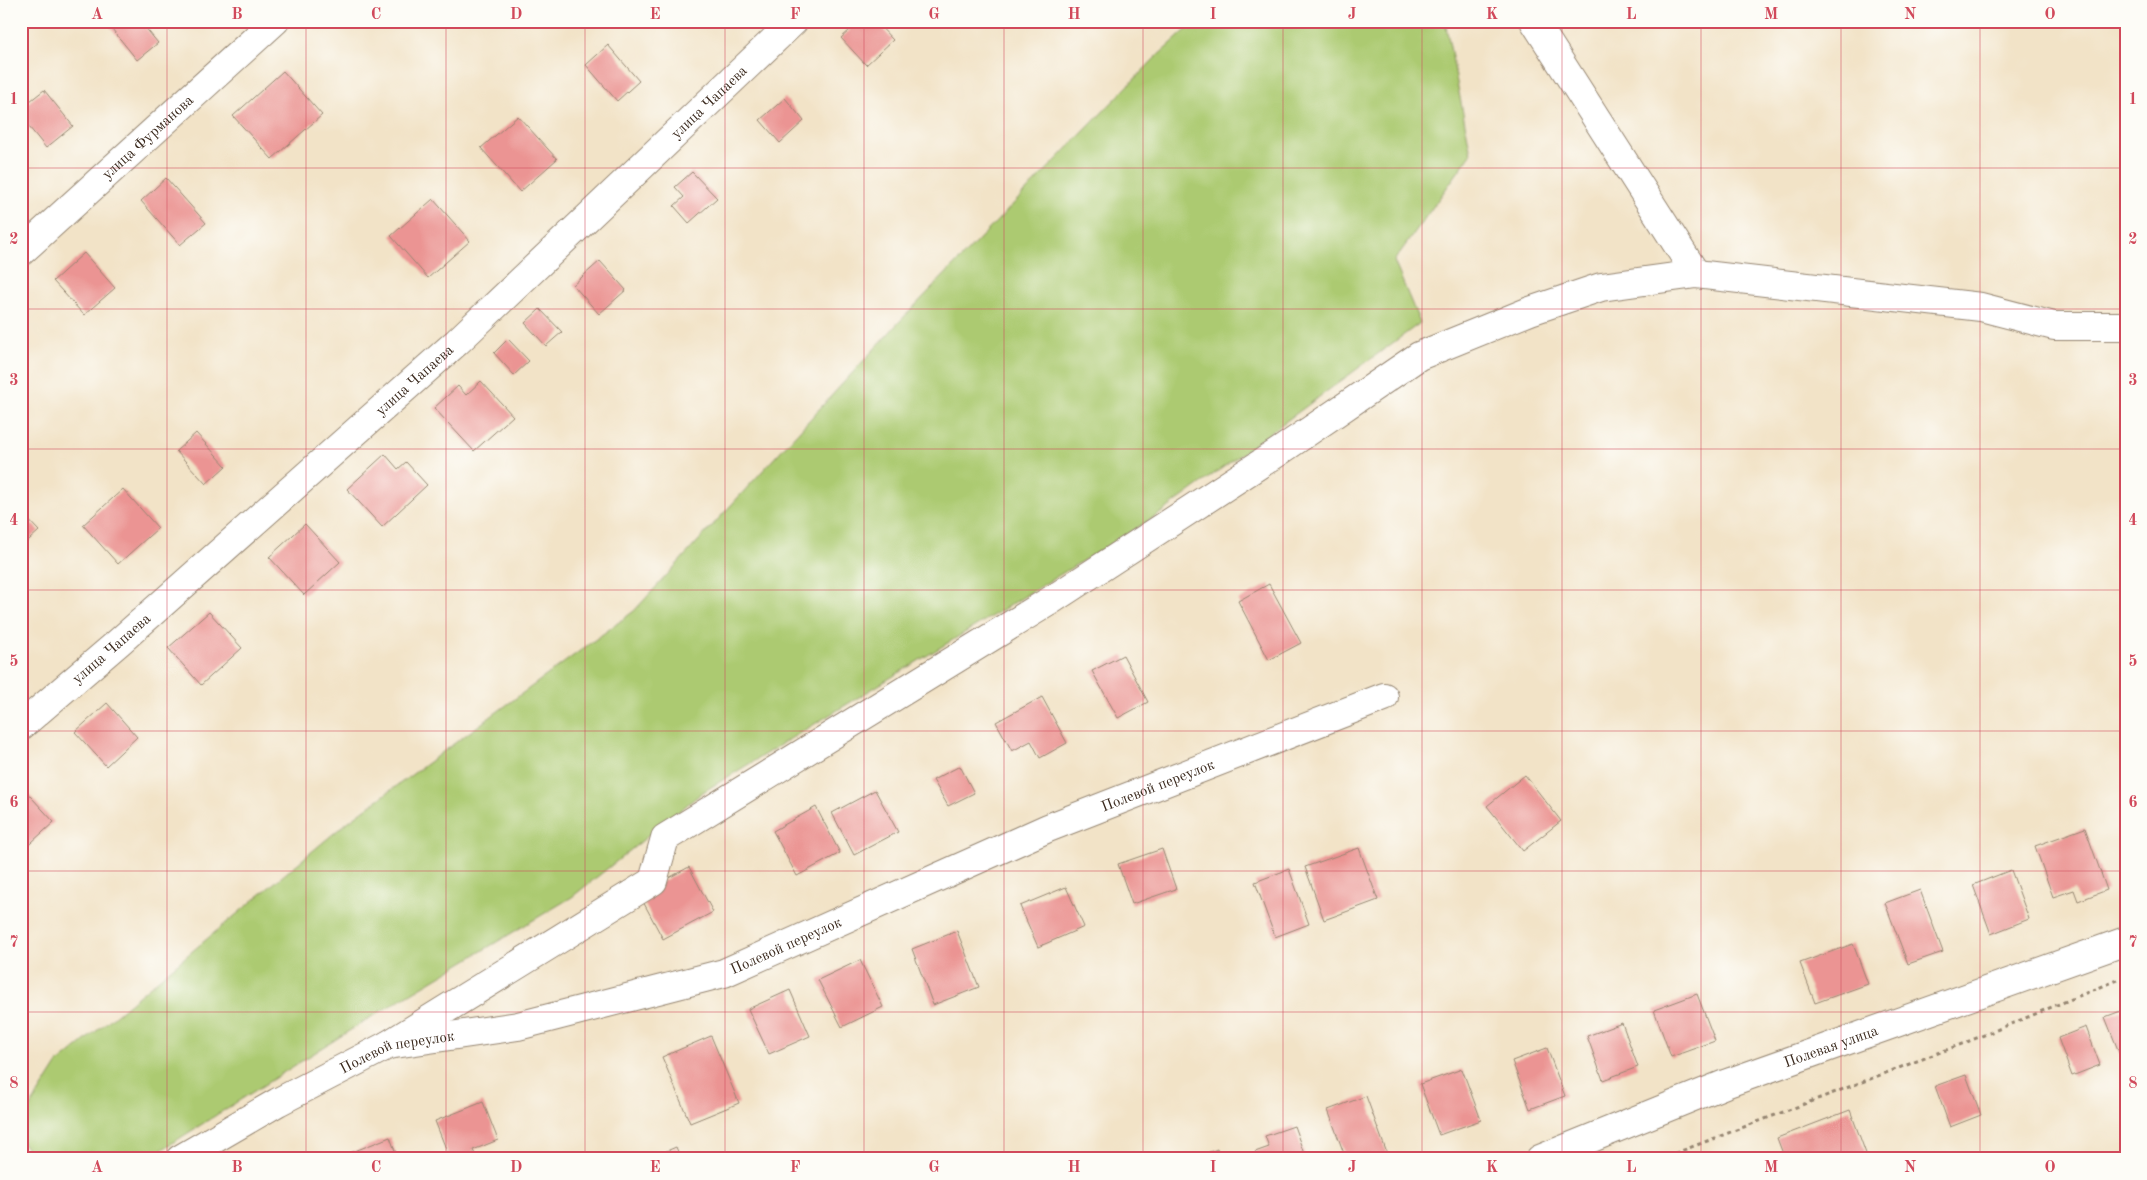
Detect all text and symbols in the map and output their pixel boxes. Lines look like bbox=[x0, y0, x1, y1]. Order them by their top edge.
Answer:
text: A bbox=[91, 7, 103, 23]
text: B bbox=[231, 7, 243, 23]
text: C bbox=[371, 7, 381, 23]
text: D bbox=[510, 7, 522, 23]
text: E bbox=[649, 7, 661, 23]
text: F bbox=[790, 7, 801, 23]
text: G bbox=[928, 7, 940, 23]
text: H bbox=[1067, 7, 1081, 23]
text: I bbox=[1209, 7, 1217, 23]
text: J bbox=[1348, 7, 1357, 23]
text: K bbox=[1486, 7, 1498, 23]
text: L bbox=[1626, 7, 1637, 23]
text: M bbox=[1764, 7, 1778, 23]
text: N bbox=[1904, 7, 1917, 23]
text: O bbox=[2044, 7, 2056, 23]
street label: улица Чапаева bbox=[669, 63, 751, 142]
text: 1 bbox=[9, 92, 19, 108]
text: 1 bbox=[2128, 92, 2138, 108]
street label: улица Фурманова bbox=[100, 93, 197, 183]
text: 2 bbox=[9, 232, 19, 248]
text: 2 bbox=[2128, 232, 2138, 248]
street label: улица Чапаева bbox=[374, 342, 457, 419]
text: 3 bbox=[9, 373, 19, 389]
text: 3 bbox=[2128, 373, 2138, 389]
text: 4 bbox=[9, 513, 19, 529]
text: 4 bbox=[2128, 513, 2138, 529]
street label: улица Чапаева bbox=[70, 611, 155, 687]
text: 5 bbox=[9, 654, 19, 670]
text: 5 bbox=[2128, 654, 2138, 670]
street label: Полевой переулок bbox=[1099, 758, 1217, 815]
text: 6 bbox=[9, 795, 19, 811]
text: 6 bbox=[2128, 795, 2138, 811]
street label: Полевой переулок bbox=[728, 915, 845, 978]
text: 7 bbox=[9, 935, 19, 951]
text: 7 bbox=[2128, 935, 2138, 951]
street label: Полевая улица bbox=[1782, 1024, 1881, 1071]
street label: Полевой переулок bbox=[338, 1029, 456, 1078]
text: 8 bbox=[9, 1076, 19, 1092]
text: 8 bbox=[2128, 1076, 2138, 1092]
text: A bbox=[91, 1160, 103, 1176]
text: B bbox=[231, 1160, 243, 1176]
text: C bbox=[371, 1160, 381, 1176]
text: D bbox=[510, 1160, 522, 1176]
text: E bbox=[649, 1160, 661, 1176]
text: F bbox=[790, 1160, 801, 1176]
text: G bbox=[928, 1160, 940, 1176]
text: H bbox=[1067, 1160, 1081, 1176]
text: I bbox=[1209, 1160, 1217, 1176]
text: J bbox=[1348, 1160, 1357, 1176]
text: K bbox=[1486, 1160, 1498, 1176]
text: L bbox=[1626, 1160, 1637, 1176]
text: M bbox=[1764, 1160, 1778, 1176]
text: N bbox=[1904, 1160, 1917, 1176]
text: O bbox=[2044, 1160, 2056, 1176]

